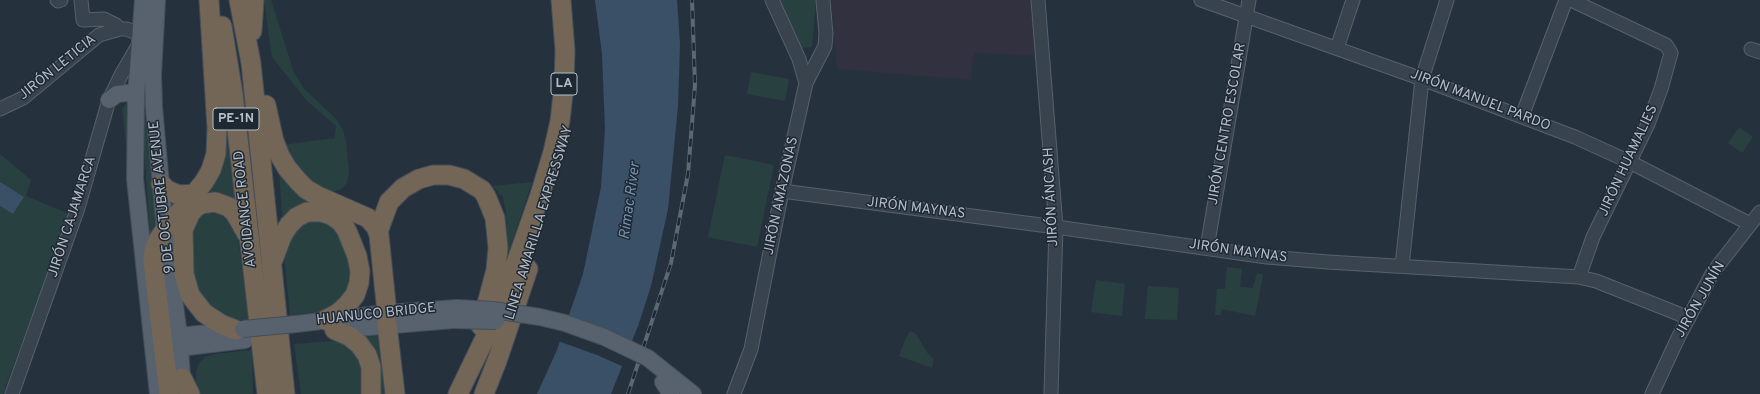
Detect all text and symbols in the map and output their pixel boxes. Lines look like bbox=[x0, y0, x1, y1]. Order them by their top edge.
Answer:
street label: JIRÓN LETICIA bbox=[16, 32, 100, 104]
street label: JIRÓN CENTRO ESCOLAR bbox=[1205, 42, 1251, 206]
street label: JIRÓN MANUEL PARDO bbox=[1407, 66, 1553, 136]
road number: LA bbox=[551, 73, 577, 95]
street label: JIRÓN HUAMALIES bbox=[1596, 103, 1662, 219]
road number: PE-1N bbox=[213, 108, 259, 130]
street label: 9 DE OCTUBRE AVENUE bbox=[147, 120, 179, 274]
street label: LINEA AMARILLA EXPRESSWAY bbox=[502, 124, 578, 322]
street label: JIRÓN AMAZONAS bbox=[761, 135, 803, 257]
street label: JIRÓN ÁNCASH bbox=[1041, 147, 1063, 247]
street label: AVOIDANCE ROAD bbox=[232, 150, 260, 268]
street label: JIRÓN CAJAMARCA bbox=[45, 154, 101, 280]
water label: Rimac River bbox=[617, 161, 645, 241]
street label: JIRÓN MAYNAS bbox=[866, 195, 966, 223]
street label: JIRÓN MAYNAS bbox=[1188, 237, 1288, 267]
street label: JIRÓN JUNÍN bbox=[1672, 259, 1730, 341]
street label: HUANUCO BRIDGE bbox=[316, 300, 436, 330]

